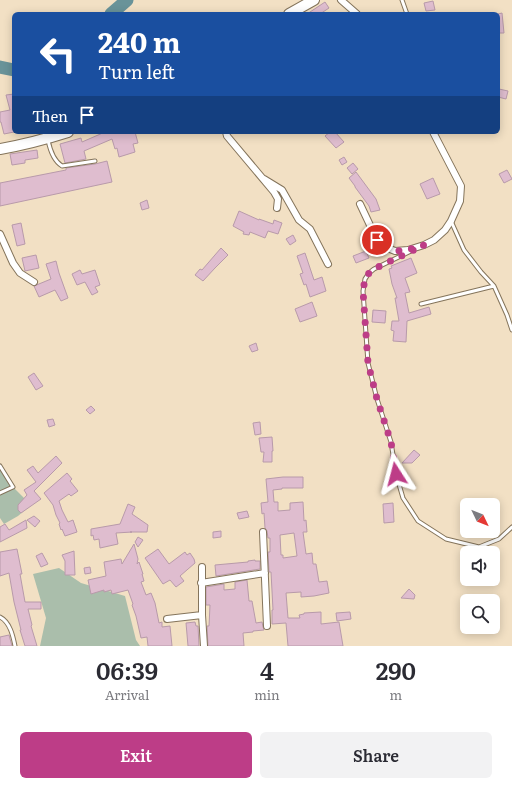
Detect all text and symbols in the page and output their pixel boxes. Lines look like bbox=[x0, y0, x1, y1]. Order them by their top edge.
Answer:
text: 240 m bbox=[98, 20, 181, 62]
icon: left bbox=[32, 28, 84, 80]
text: Turn left bbox=[98, 58, 175, 85]
text: Then bbox=[32, 104, 68, 127]
icon: arrive bbox=[76, 104, 98, 126]
pin bbox=[360, 223, 394, 257]
icon: arrive bbox=[366, 229, 388, 251]
position arrow bbox=[375, 453, 417, 495]
north arrow bbox=[460, 498, 500, 538]
map controls bbox=[460, 498, 500, 634]
button: sound bbox=[460, 546, 500, 586]
button: search bbox=[460, 594, 500, 634]
text: 06:39 bbox=[96, 652, 158, 687]
text: 4 bbox=[260, 652, 274, 687]
text: 290 bbox=[376, 652, 416, 687]
text: Arrival bbox=[105, 685, 149, 704]
text: min bbox=[254, 685, 280, 704]
text: m bbox=[390, 685, 402, 704]
button: Exit bbox=[20, 732, 252, 778]
button: Share bbox=[260, 732, 492, 778]

